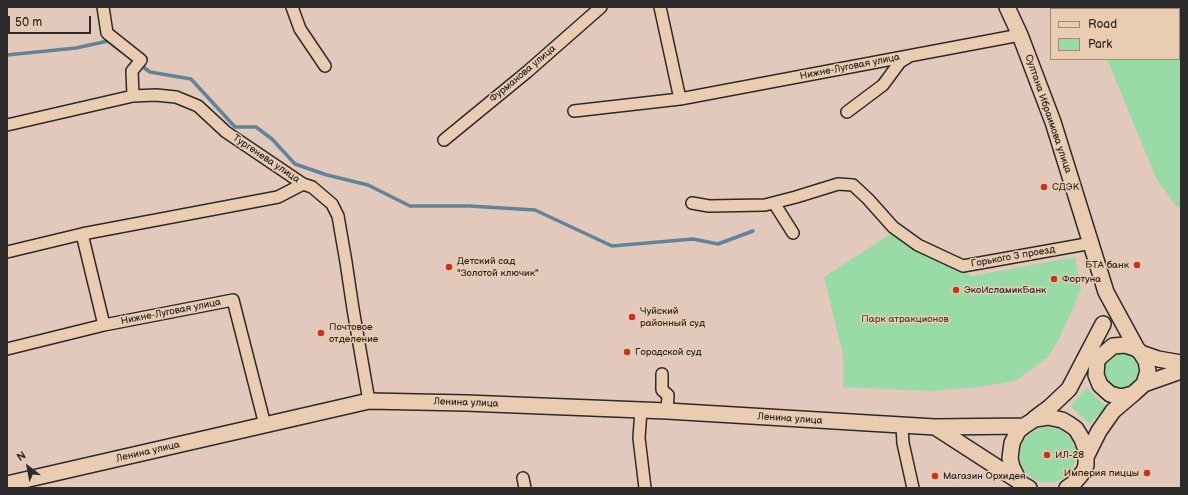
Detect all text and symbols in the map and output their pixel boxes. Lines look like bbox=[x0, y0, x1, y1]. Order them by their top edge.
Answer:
scale bar bbox=[10, 8, 93, 34]
legend bbox=[1050, 8, 1180, 60]
text: 50 m bbox=[15, 15, 42, 30]
text: Road bbox=[1088, 17, 1117, 32]
text: Park bbox=[1088, 37, 1112, 52]
street label: Фурманова улица bbox=[487, 43, 559, 105]
street label: Нижне-Луговая улица bbox=[799, 51, 901, 83]
street label: Султана Ибраимова улица bbox=[1022, 53, 1074, 175]
street label: Тургенева улица bbox=[230, 132, 302, 186]
place label: СДЭК bbox=[1052, 181, 1079, 193]
marker: СДЭК bbox=[1039, 182, 1049, 192]
street label: Горького 3 проезд bbox=[970, 244, 1056, 270]
place label: Детский сад "Золотой ключик" bbox=[457, 255, 539, 278]
place label: БТА банк bbox=[1085, 259, 1129, 271]
marker: БТА банк bbox=[1132, 260, 1142, 270]
marker: Детский сад "Золотой ключик" bbox=[444, 262, 454, 272]
place label: Фортуна bbox=[1062, 273, 1101, 285]
marker: Фортуна bbox=[1049, 274, 1059, 284]
place label: ЭкоИсламикБанк bbox=[964, 284, 1046, 296]
marker: ЭкоИсламикБанк bbox=[951, 285, 961, 295]
street label: Нижне-Луговая улица bbox=[120, 296, 222, 328]
place label: Чуйский районный суд bbox=[640, 305, 705, 328]
marker: Чуйский районный суд bbox=[627, 312, 637, 322]
park label: Парк атракционов bbox=[861, 313, 949, 325]
place label: Почтовое отделение bbox=[329, 321, 378, 344]
marker: Почтовое отделение bbox=[316, 328, 326, 338]
place label: Городской суд bbox=[635, 346, 702, 358]
marker: Городской суд bbox=[622, 347, 632, 357]
street label: Ленина улица bbox=[433, 396, 499, 410]
street label: Ленина улица bbox=[757, 411, 823, 427]
street label: Ленина улица bbox=[115, 439, 181, 465]
north arrow bbox=[8, 447, 48, 487]
text: N bbox=[14, 449, 28, 464]
place label: ИЛ-28 bbox=[1055, 449, 1084, 461]
marker: ИЛ-28 bbox=[1042, 450, 1052, 460]
place label: Империя пиццы bbox=[1064, 467, 1139, 479]
marker: Империя пиццы bbox=[1142, 468, 1152, 478]
place label: Магазин Орхидея bbox=[943, 470, 1026, 482]
marker: Магазин Орхидея bbox=[930, 471, 940, 481]

